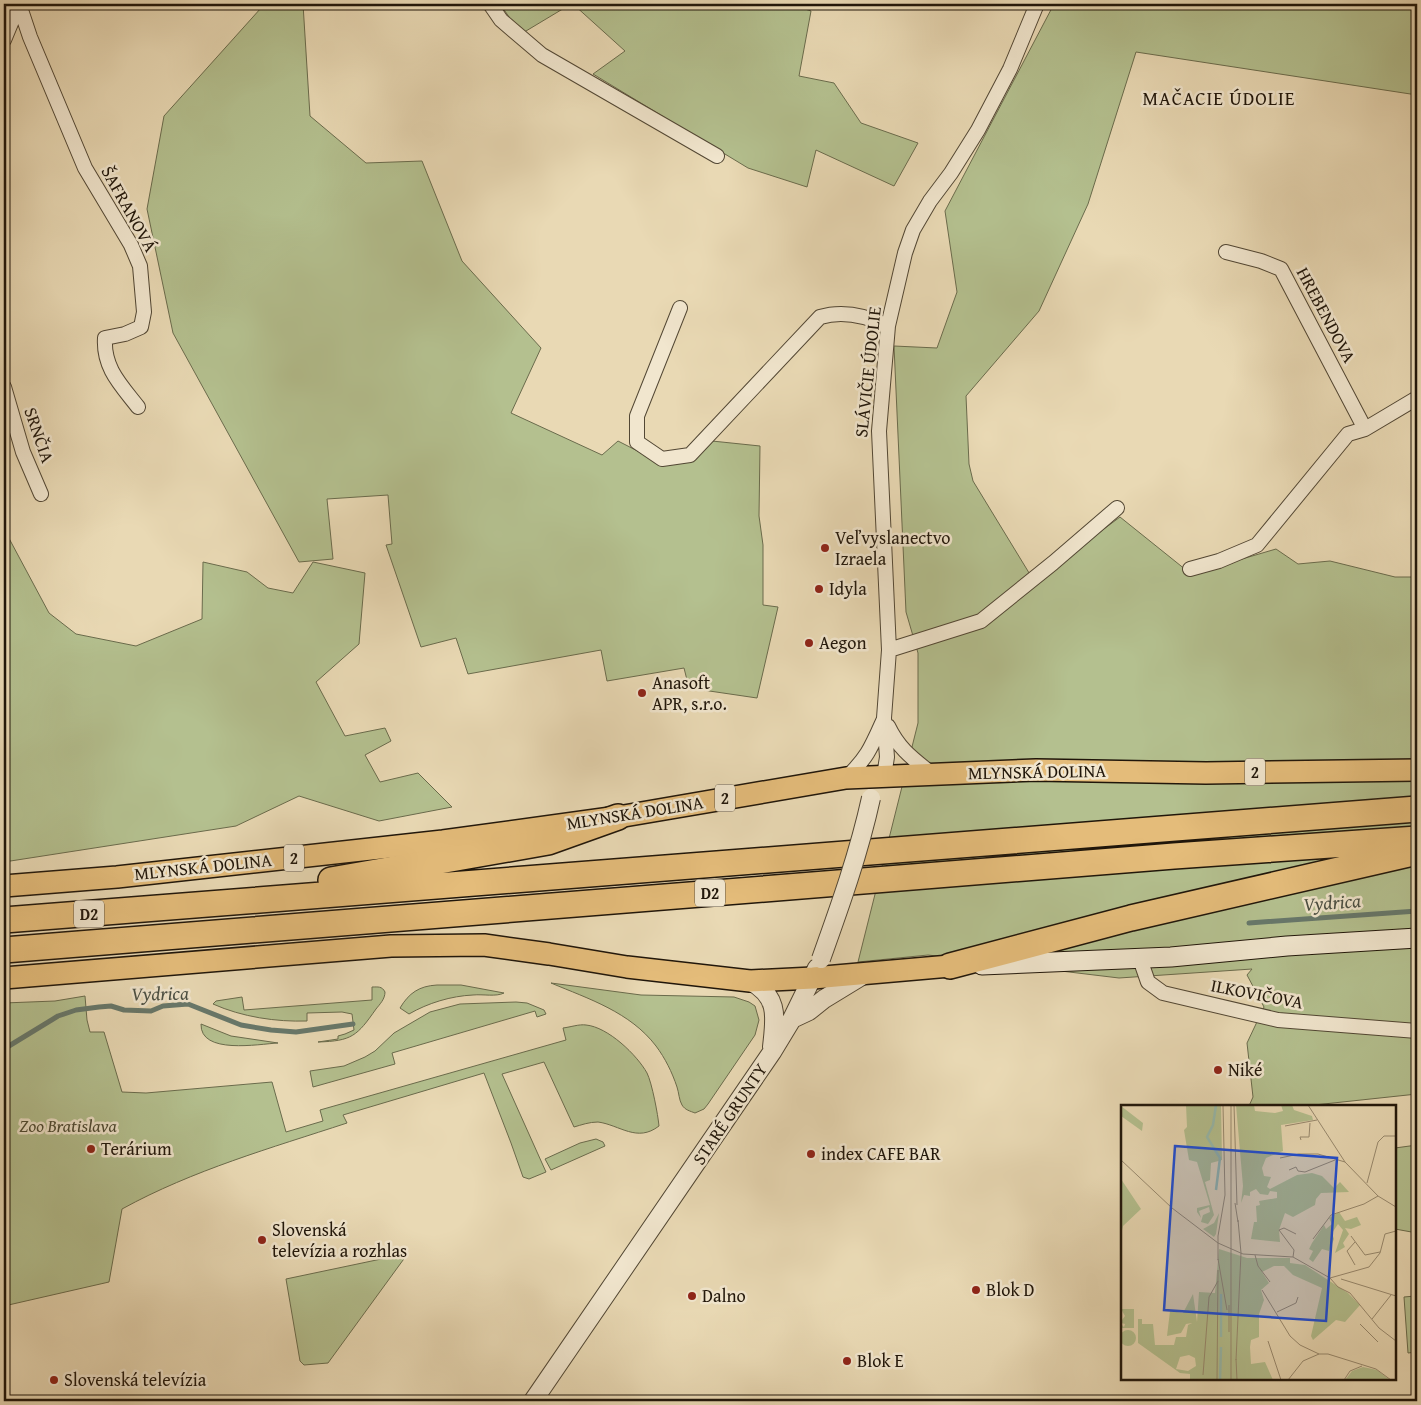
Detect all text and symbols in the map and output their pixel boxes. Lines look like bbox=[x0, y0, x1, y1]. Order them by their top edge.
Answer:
district label: MAČACIE ÚDOLIE bbox=[1143, 84, 1295, 112]
street label: ŠAFRANOVÁ bbox=[95, 161, 164, 257]
street label: HREBENDOVA bbox=[1290, 262, 1363, 367]
street label: SLÁVIČIE ÚDOLIE bbox=[847, 305, 888, 439]
street label: SRNČIA bbox=[17, 403, 62, 466]
place label: Veľvyslanectvo Izraela bbox=[835, 524, 950, 572]
marker: Veľvyslanectvo Izraela bbox=[819, 542, 831, 554]
place label: Idyla bbox=[829, 575, 867, 602]
marker: Idyla bbox=[813, 583, 825, 595]
place label: Aegon bbox=[819, 629, 867, 656]
marker: Aegon bbox=[803, 637, 815, 649]
place label: Anasoft APR, s.r.o. bbox=[652, 669, 727, 717]
marker: Anasoft APR, s.r.o. bbox=[636, 687, 648, 699]
street label: MLYNSKÁ DOLINA bbox=[968, 757, 1106, 786]
road number: 2 bbox=[1245, 759, 1265, 786]
road number: 2 bbox=[715, 784, 735, 811]
street label: MLYNSKÁ DOLINA bbox=[565, 788, 705, 837]
road number: 2 bbox=[284, 844, 304, 871]
street label: MLYNSKÁ DOLINA bbox=[133, 846, 273, 887]
road number: D2 bbox=[695, 880, 725, 906]
water label: Vydrica bbox=[1302, 886, 1362, 918]
road number: D2 bbox=[74, 901, 104, 928]
street label: ILKOVIČOVA bbox=[1209, 971, 1306, 1016]
water label: Vydrica bbox=[131, 978, 189, 1008]
place label: Niké bbox=[1228, 1056, 1262, 1083]
street label: STARÉ GRUNTY bbox=[685, 1057, 774, 1170]
marker: Niké bbox=[1212, 1064, 1224, 1076]
inset map bbox=[1121, 1105, 1396, 1380]
park label: Zoo Bratislava bbox=[19, 1112, 117, 1139]
place label: Terárium bbox=[101, 1135, 172, 1162]
place label: index CAFE BAR bbox=[821, 1140, 941, 1167]
marker: Terárium bbox=[85, 1143, 97, 1155]
marker: index CAFE BAR bbox=[805, 1148, 817, 1160]
place label: Slovenská televízia a rozhlas bbox=[272, 1216, 407, 1264]
marker: Slovenská televízia a rozhlas bbox=[256, 1234, 268, 1246]
place label: Blok D bbox=[986, 1276, 1035, 1303]
place label: Dalno bbox=[702, 1282, 746, 1309]
marker: Blok D bbox=[970, 1284, 982, 1296]
marker: Dalno bbox=[686, 1290, 698, 1302]
place label: Blok E bbox=[857, 1347, 904, 1374]
marker: Blok E bbox=[841, 1355, 853, 1367]
place label: Slovenská televízia bbox=[64, 1366, 207, 1393]
marker: Slovenská televízia bbox=[48, 1374, 60, 1386]

